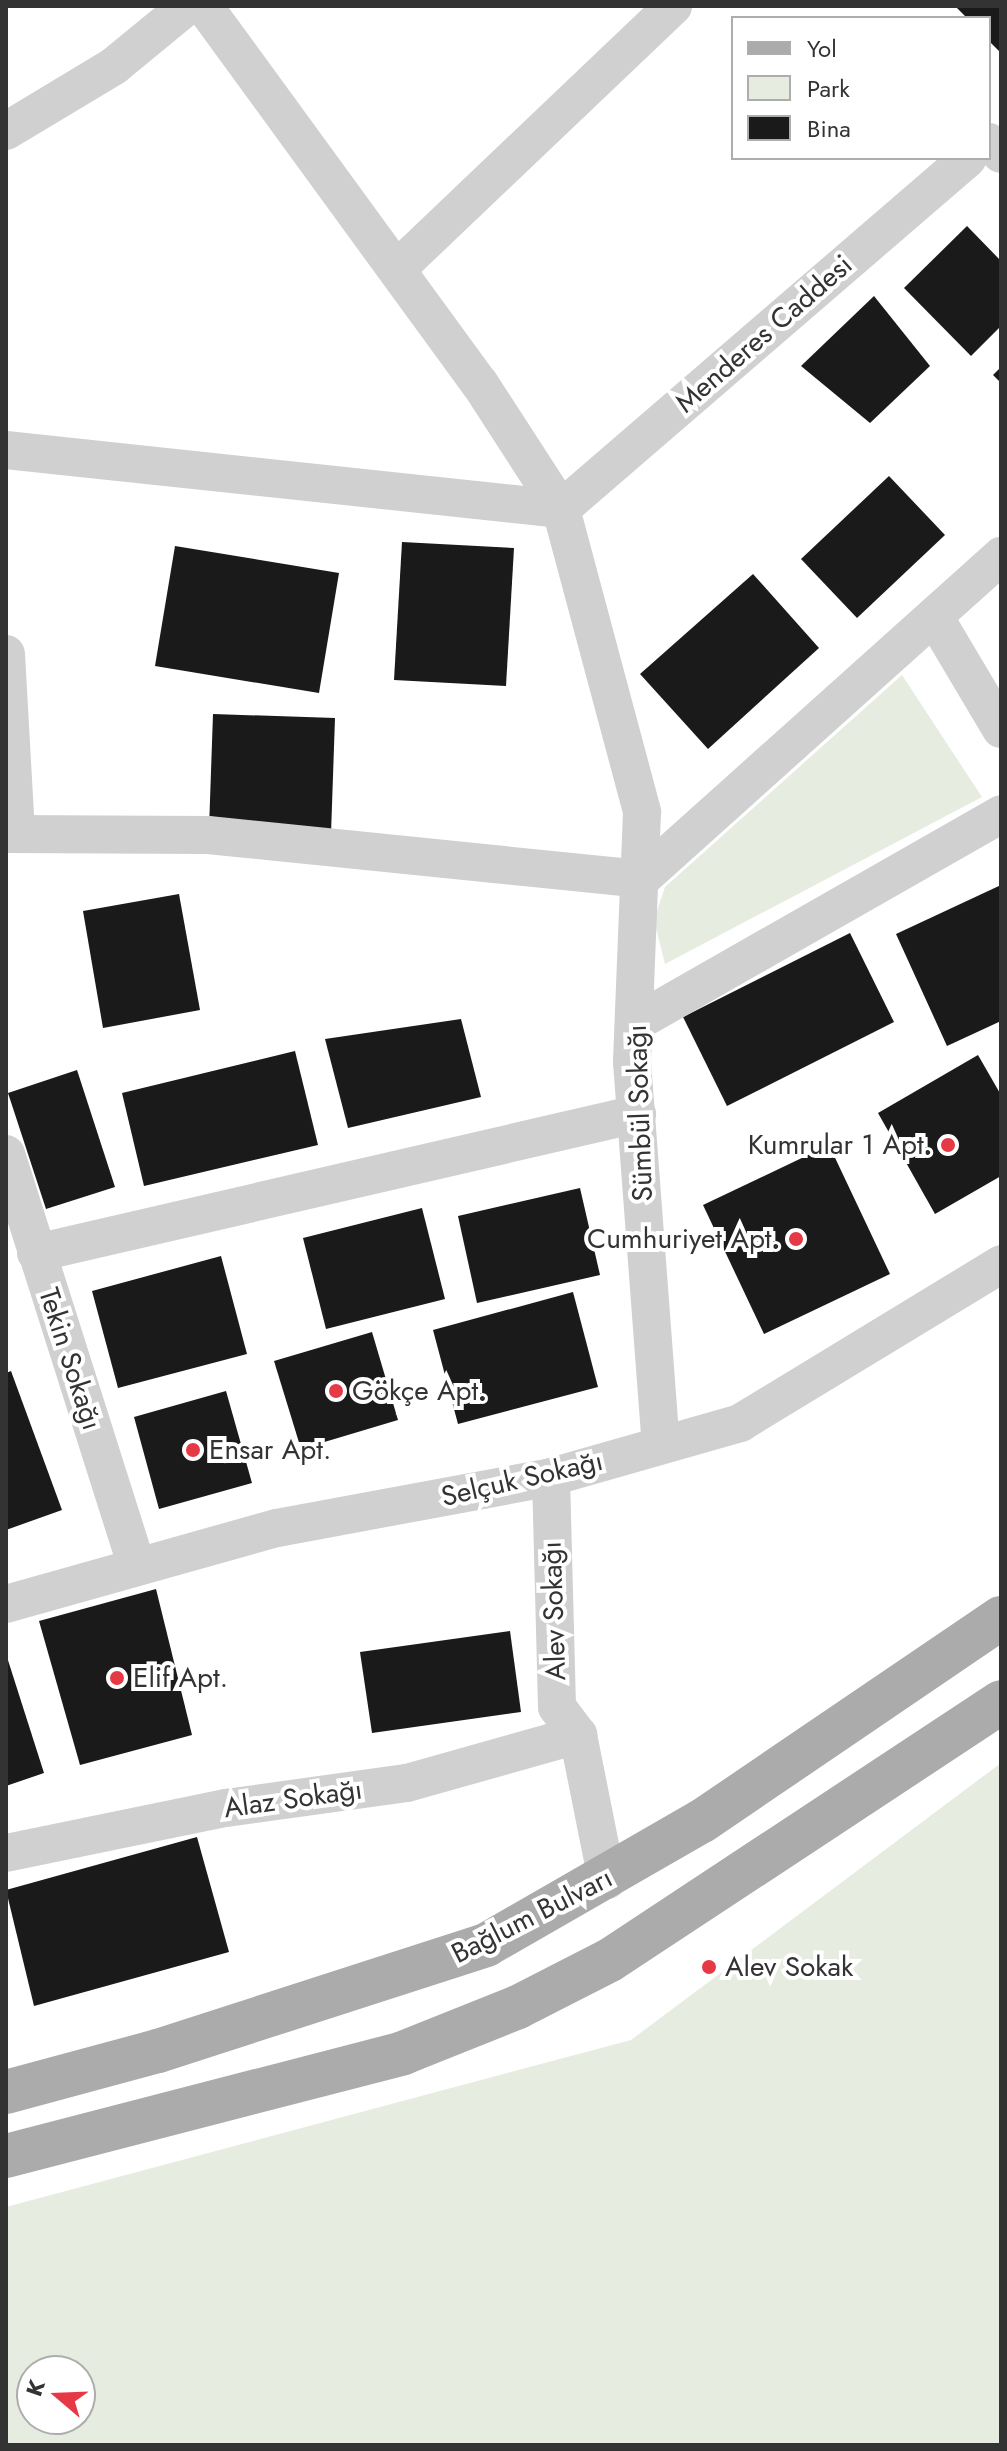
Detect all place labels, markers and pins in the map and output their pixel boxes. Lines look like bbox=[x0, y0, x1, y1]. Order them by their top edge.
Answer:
place label: Kumrular 1 Apt. bbox=[748, 1128, 932, 1162]
marker: Kumrular 1 Apt. bbox=[939, 1136, 957, 1154]
place label: Cumhuriyet Apt. bbox=[587, 1222, 780, 1256]
marker: Cumhuriyet Apt. bbox=[787, 1230, 805, 1248]
place label: Gökçe Apt. bbox=[352, 1374, 487, 1408]
marker: Gökçe Apt. bbox=[327, 1382, 345, 1400]
place label: Ensar Apt. bbox=[209, 1433, 331, 1467]
marker: Ensar Apt. bbox=[184, 1441, 202, 1459]
place label: Elif Apt. bbox=[133, 1661, 228, 1695]
marker: Elif Apt. bbox=[108, 1669, 126, 1687]
place label: Alev Sokak bbox=[725, 1950, 853, 1984]
marker: Alev Sokak bbox=[700, 1958, 718, 1976]

